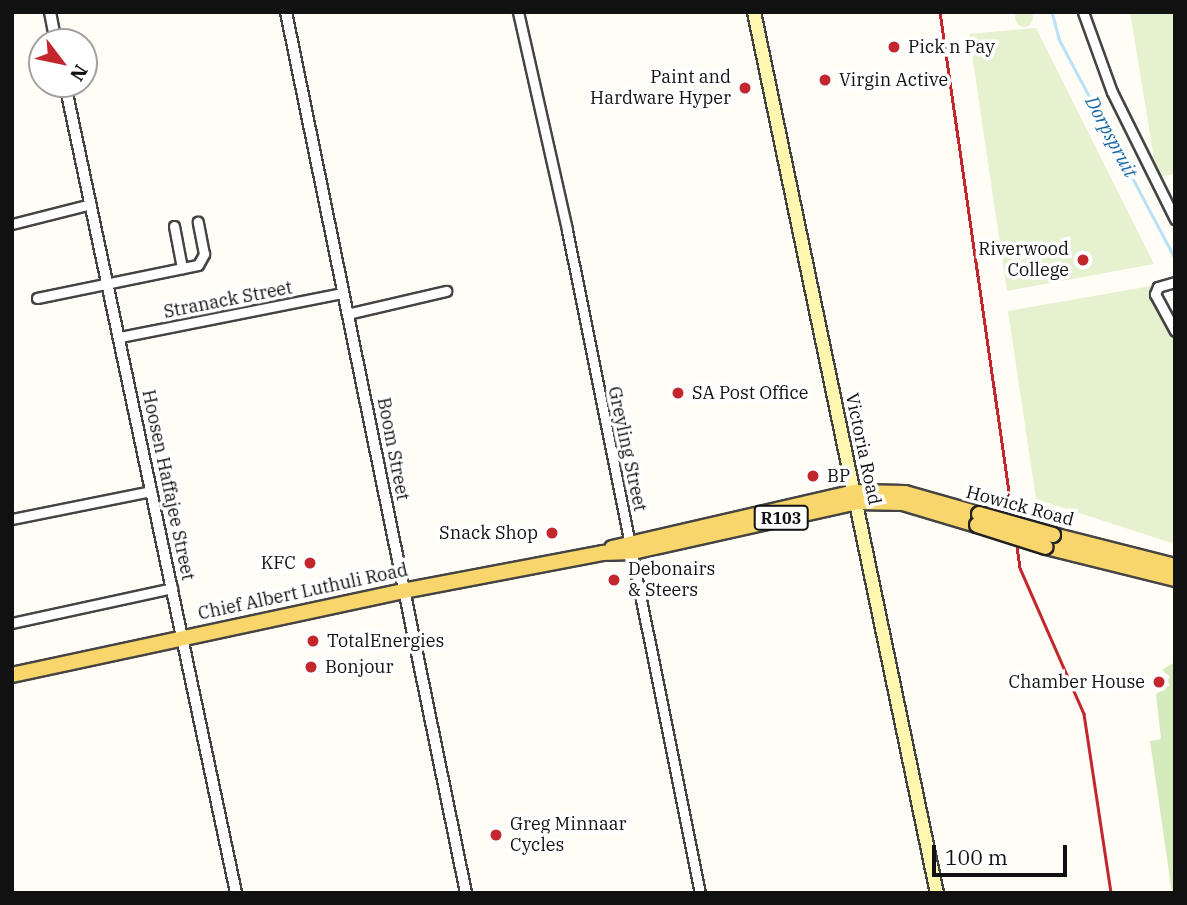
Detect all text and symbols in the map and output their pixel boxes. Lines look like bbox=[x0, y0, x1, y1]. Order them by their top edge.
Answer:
north arrow bbox=[28, 28, 98, 98]
place label: Pick n Pay bbox=[908, 36, 995, 58]
marker: Pick n Pay bbox=[886, 39, 902, 55]
text: N bbox=[65, 60, 93, 86]
place label: Paint and Hardware Hyper bbox=[590, 67, 731, 110]
place label: Virgin Active bbox=[839, 69, 948, 91]
marker: Virgin Active bbox=[817, 72, 833, 88]
marker: Paint and Hardware Hyper bbox=[737, 80, 753, 96]
water label: Dorpspruit bbox=[1080, 92, 1142, 182]
place label: Riverwood College bbox=[978, 239, 1069, 282]
marker: Riverwood College bbox=[1075, 252, 1091, 268]
street label: Stranack Street bbox=[162, 277, 294, 323]
place label: SA Post Office bbox=[692, 382, 808, 404]
street label: Greyling Street bbox=[603, 385, 651, 513]
marker: SA Post Office bbox=[670, 385, 686, 401]
street label: Hoosen Haffajee Street bbox=[137, 388, 199, 582]
street label: Victoria Road bbox=[841, 391, 885, 507]
street label: Boom Street bbox=[372, 396, 414, 502]
place label: BP bbox=[827, 465, 850, 487]
marker: BP bbox=[805, 468, 821, 484]
street label: Howick Road bbox=[964, 481, 1076, 531]
road number: R103 bbox=[753, 505, 809, 530]
place label: Snack Shop bbox=[439, 522, 538, 544]
marker: Snack Shop bbox=[544, 525, 560, 541]
place label: KFC bbox=[261, 552, 296, 574]
marker: KFC bbox=[302, 555, 318, 571]
street label: Chief Albert Luthuli Road bbox=[196, 559, 410, 625]
place label: Debonairs & Steers bbox=[628, 559, 715, 602]
marker: Debonairs & Steers bbox=[606, 572, 622, 588]
place label: TotalEnergies bbox=[327, 630, 444, 652]
marker: TotalEnergies bbox=[305, 633, 321, 649]
place label: Bonjour bbox=[325, 656, 393, 678]
marker: Bonjour bbox=[303, 659, 319, 675]
place label: Chamber House bbox=[1008, 671, 1145, 693]
marker: Chamber House bbox=[1151, 674, 1167, 690]
place label: Greg Minnaar Cycles bbox=[510, 814, 627, 856]
marker: Greg Minnaar Cycles bbox=[488, 827, 504, 843]
scale bar bbox=[935, 832, 1070, 876]
text: 100 m bbox=[945, 843, 1008, 871]

